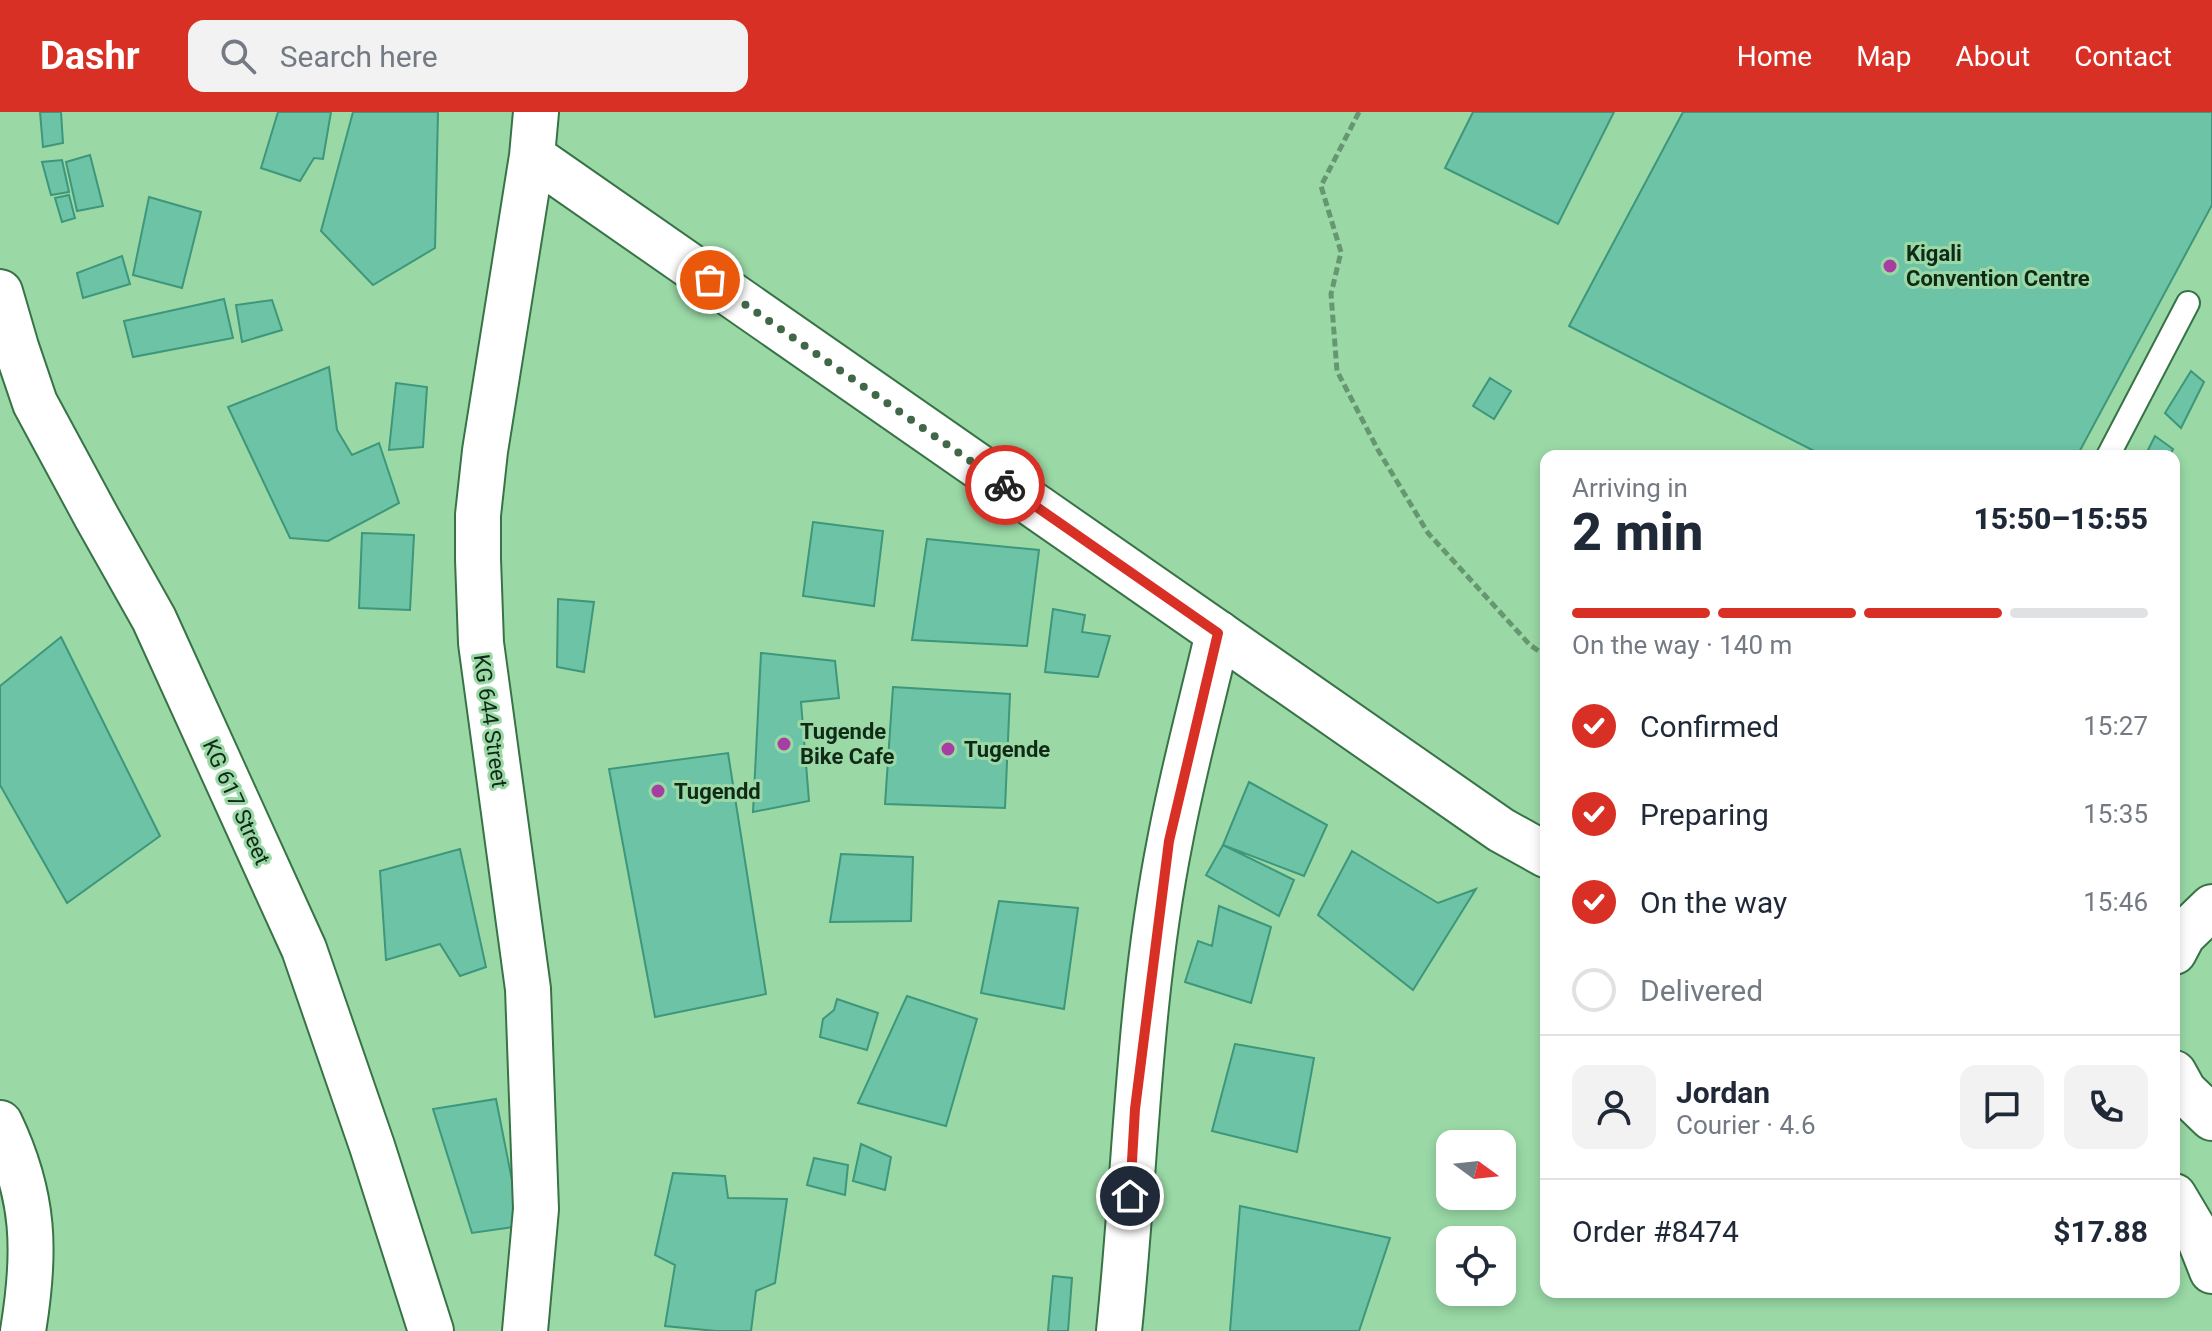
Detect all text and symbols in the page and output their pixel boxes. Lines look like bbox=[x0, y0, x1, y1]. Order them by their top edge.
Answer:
search box bbox=[188, 20, 748, 92]
text: Dashr bbox=[40, 34, 140, 78]
icon: search bbox=[216, 34, 260, 78]
text: Search here bbox=[280, 39, 438, 74]
text: Home bbox=[1737, 40, 1812, 73]
text: Map bbox=[1856, 40, 1912, 73]
text: About bbox=[1956, 40, 2030, 73]
text: Contact bbox=[2074, 40, 2172, 73]
place label: Kigali Convention Centre bbox=[1906, 241, 2090, 291]
pin bbox=[676, 246, 744, 314]
marker: Kigali Convention Centre bbox=[1881, 257, 1899, 275]
icon: bag bbox=[688, 258, 732, 302]
courier bbox=[965, 445, 1045, 525]
icon: bike bbox=[983, 463, 1027, 507]
text: Arriving in bbox=[1572, 473, 1688, 503]
text: 15:50–15:55 bbox=[1973, 501, 2148, 536]
text: 2 min bbox=[1572, 502, 1703, 563]
text: On the way · 140 m bbox=[1572, 630, 1792, 660]
street label: KG 644 Street bbox=[469, 653, 512, 789]
icon: check bbox=[1572, 704, 1616, 748]
text: Confirmed bbox=[1640, 709, 1779, 744]
text: 15:27 bbox=[2083, 711, 2148, 741]
place label: Tugende Bike Cafe bbox=[800, 719, 895, 769]
marker: Tugende Bike Cafe bbox=[775, 735, 793, 753]
street label: KG 617 Street bbox=[198, 736, 275, 869]
place label: Tugende bbox=[964, 737, 1050, 762]
marker: Tugende bbox=[939, 740, 957, 758]
place label: Tugendd bbox=[674, 779, 761, 804]
marker: Tugendd bbox=[649, 782, 667, 800]
icon: check bbox=[1572, 792, 1616, 836]
text: Preparing bbox=[1640, 797, 1769, 832]
text: 15:35 bbox=[2083, 799, 2148, 829]
icon: check bbox=[1572, 880, 1616, 924]
text: On the way bbox=[1640, 885, 1787, 920]
text: 15:46 bbox=[2083, 887, 2148, 917]
text: Delivered bbox=[1640, 973, 1763, 1008]
button: person bbox=[1572, 1065, 1656, 1149]
button: chat bbox=[1960, 1065, 2044, 1149]
button: phone bbox=[2064, 1065, 2148, 1149]
text: Jordan bbox=[1676, 1075, 1770, 1110]
text: Courier · 4.6 bbox=[1676, 1110, 1816, 1140]
north arrow bbox=[1436, 1130, 1516, 1210]
map controls bbox=[1436, 1130, 1516, 1306]
pin bbox=[1096, 1162, 1164, 1230]
icon: home bbox=[1108, 1174, 1152, 1218]
text: Order #8474 bbox=[1572, 1214, 1739, 1249]
text: $17.88 bbox=[2053, 1214, 2148, 1249]
button: locate bbox=[1436, 1226, 1516, 1306]

